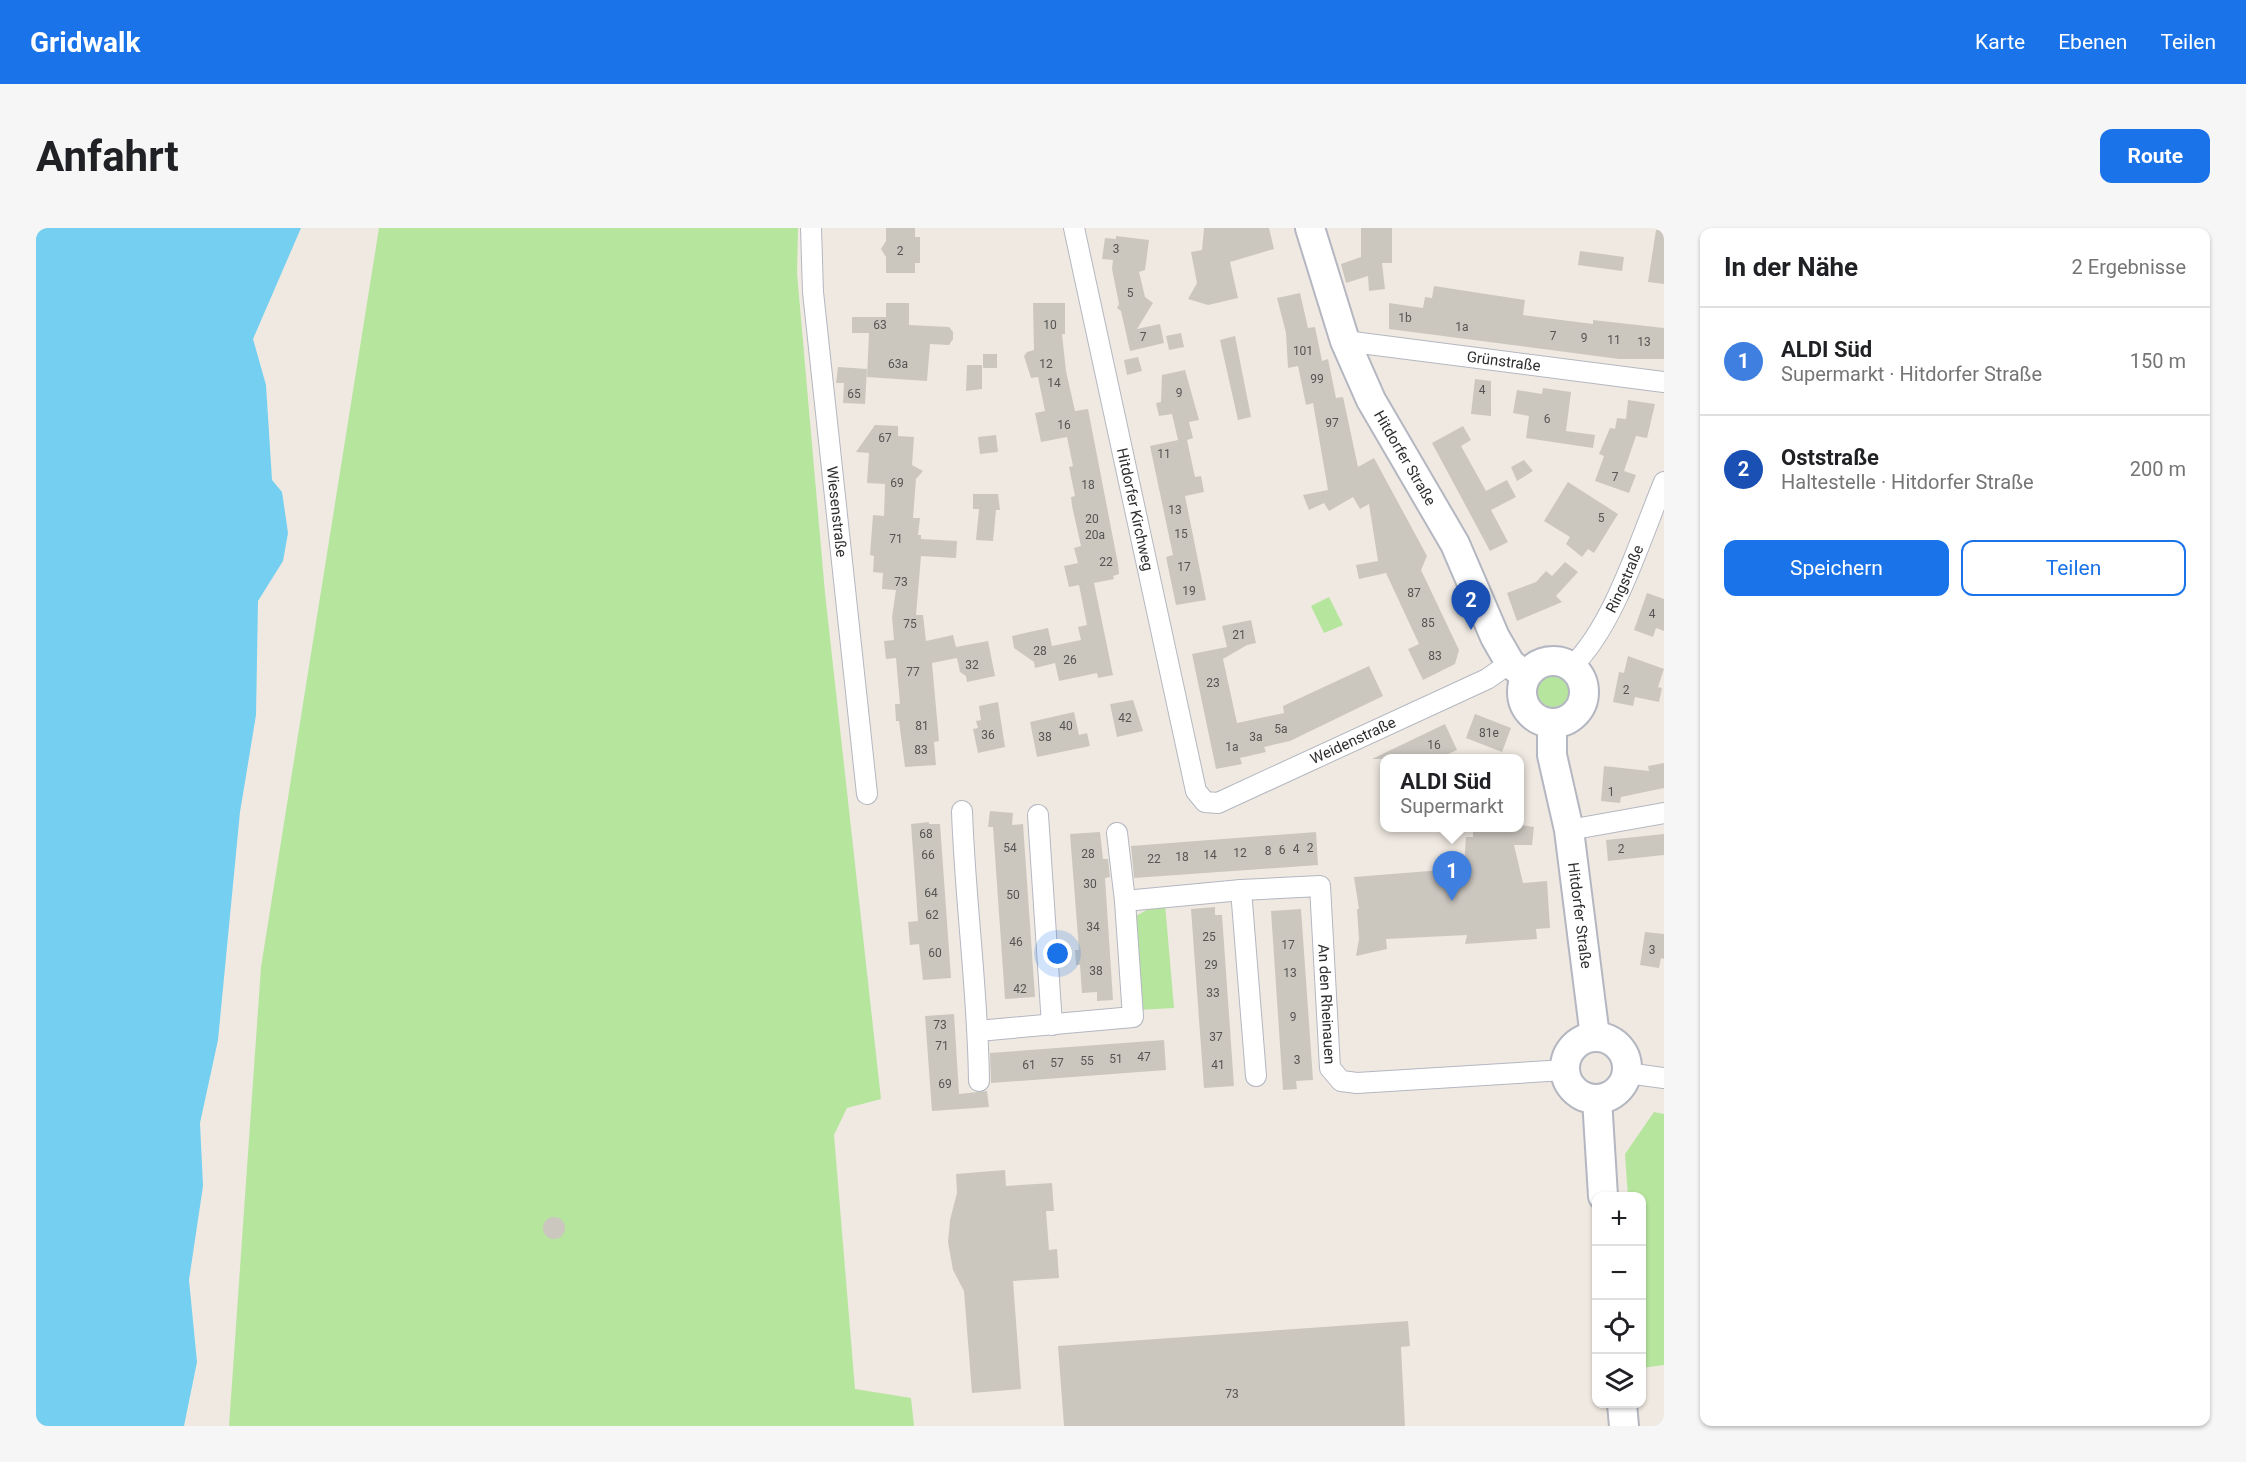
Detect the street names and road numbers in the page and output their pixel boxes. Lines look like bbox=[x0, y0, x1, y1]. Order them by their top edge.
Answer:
street label: Grünstraße bbox=[1466, 348, 1542, 375]
street label: Hitdorfer Straße bbox=[1370, 407, 1440, 509]
street label: Hitdorfer Kirchweg bbox=[1113, 446, 1157, 573]
street label: Wiesenstraße bbox=[823, 465, 850, 558]
street label: Ringstraße bbox=[1602, 542, 1648, 616]
street label: Weidenstraße bbox=[1307, 713, 1399, 768]
street label: Hitdorfer Straße bbox=[1564, 861, 1595, 970]
street label: An den Rheinauen bbox=[1314, 943, 1339, 1065]

